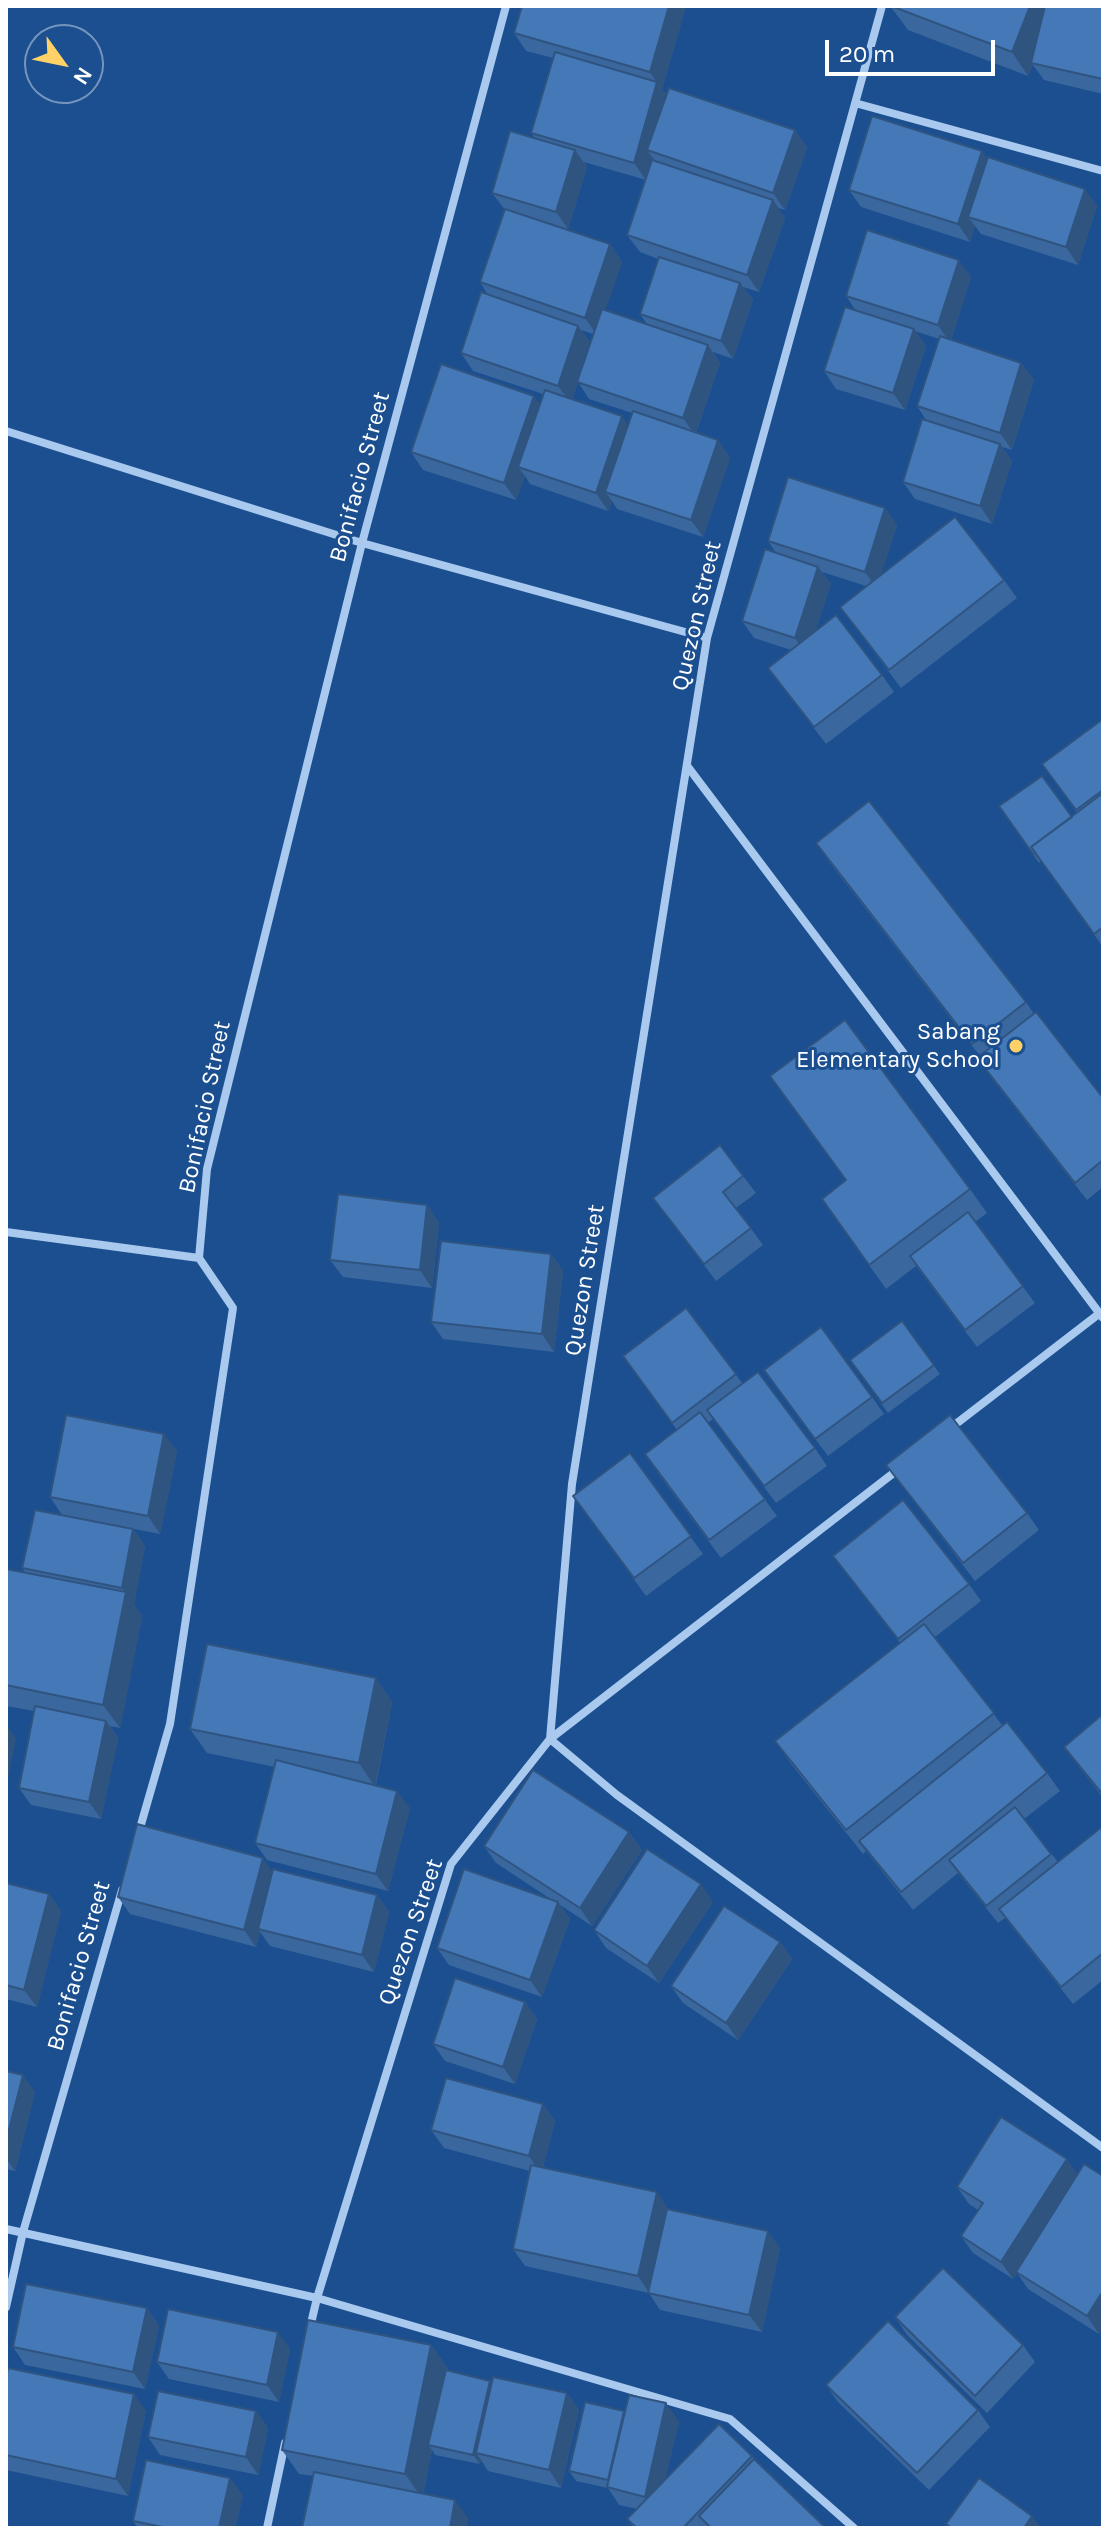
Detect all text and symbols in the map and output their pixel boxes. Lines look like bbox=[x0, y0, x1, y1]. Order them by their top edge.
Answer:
north arrow bbox=[24, 24, 104, 104]
scale bar bbox=[829, 24, 999, 74]
text: 20 m bbox=[839, 40, 895, 68]
text: N bbox=[67, 62, 98, 90]
street label: Bonifacio Street bbox=[323, 389, 397, 565]
street label: Quezon Street bbox=[666, 538, 728, 694]
street label: Bonifacio Street bbox=[173, 1018, 237, 1196]
place label: Sabang Elementary School bbox=[796, 1018, 1000, 1074]
marker: Sabang Elementary School bbox=[1007, 1037, 1025, 1055]
street label: Quezon Street bbox=[559, 1202, 611, 1358]
street label: Quezon Street bbox=[372, 1855, 450, 2009]
street label: Bonifacio Street bbox=[41, 1878, 117, 2054]

